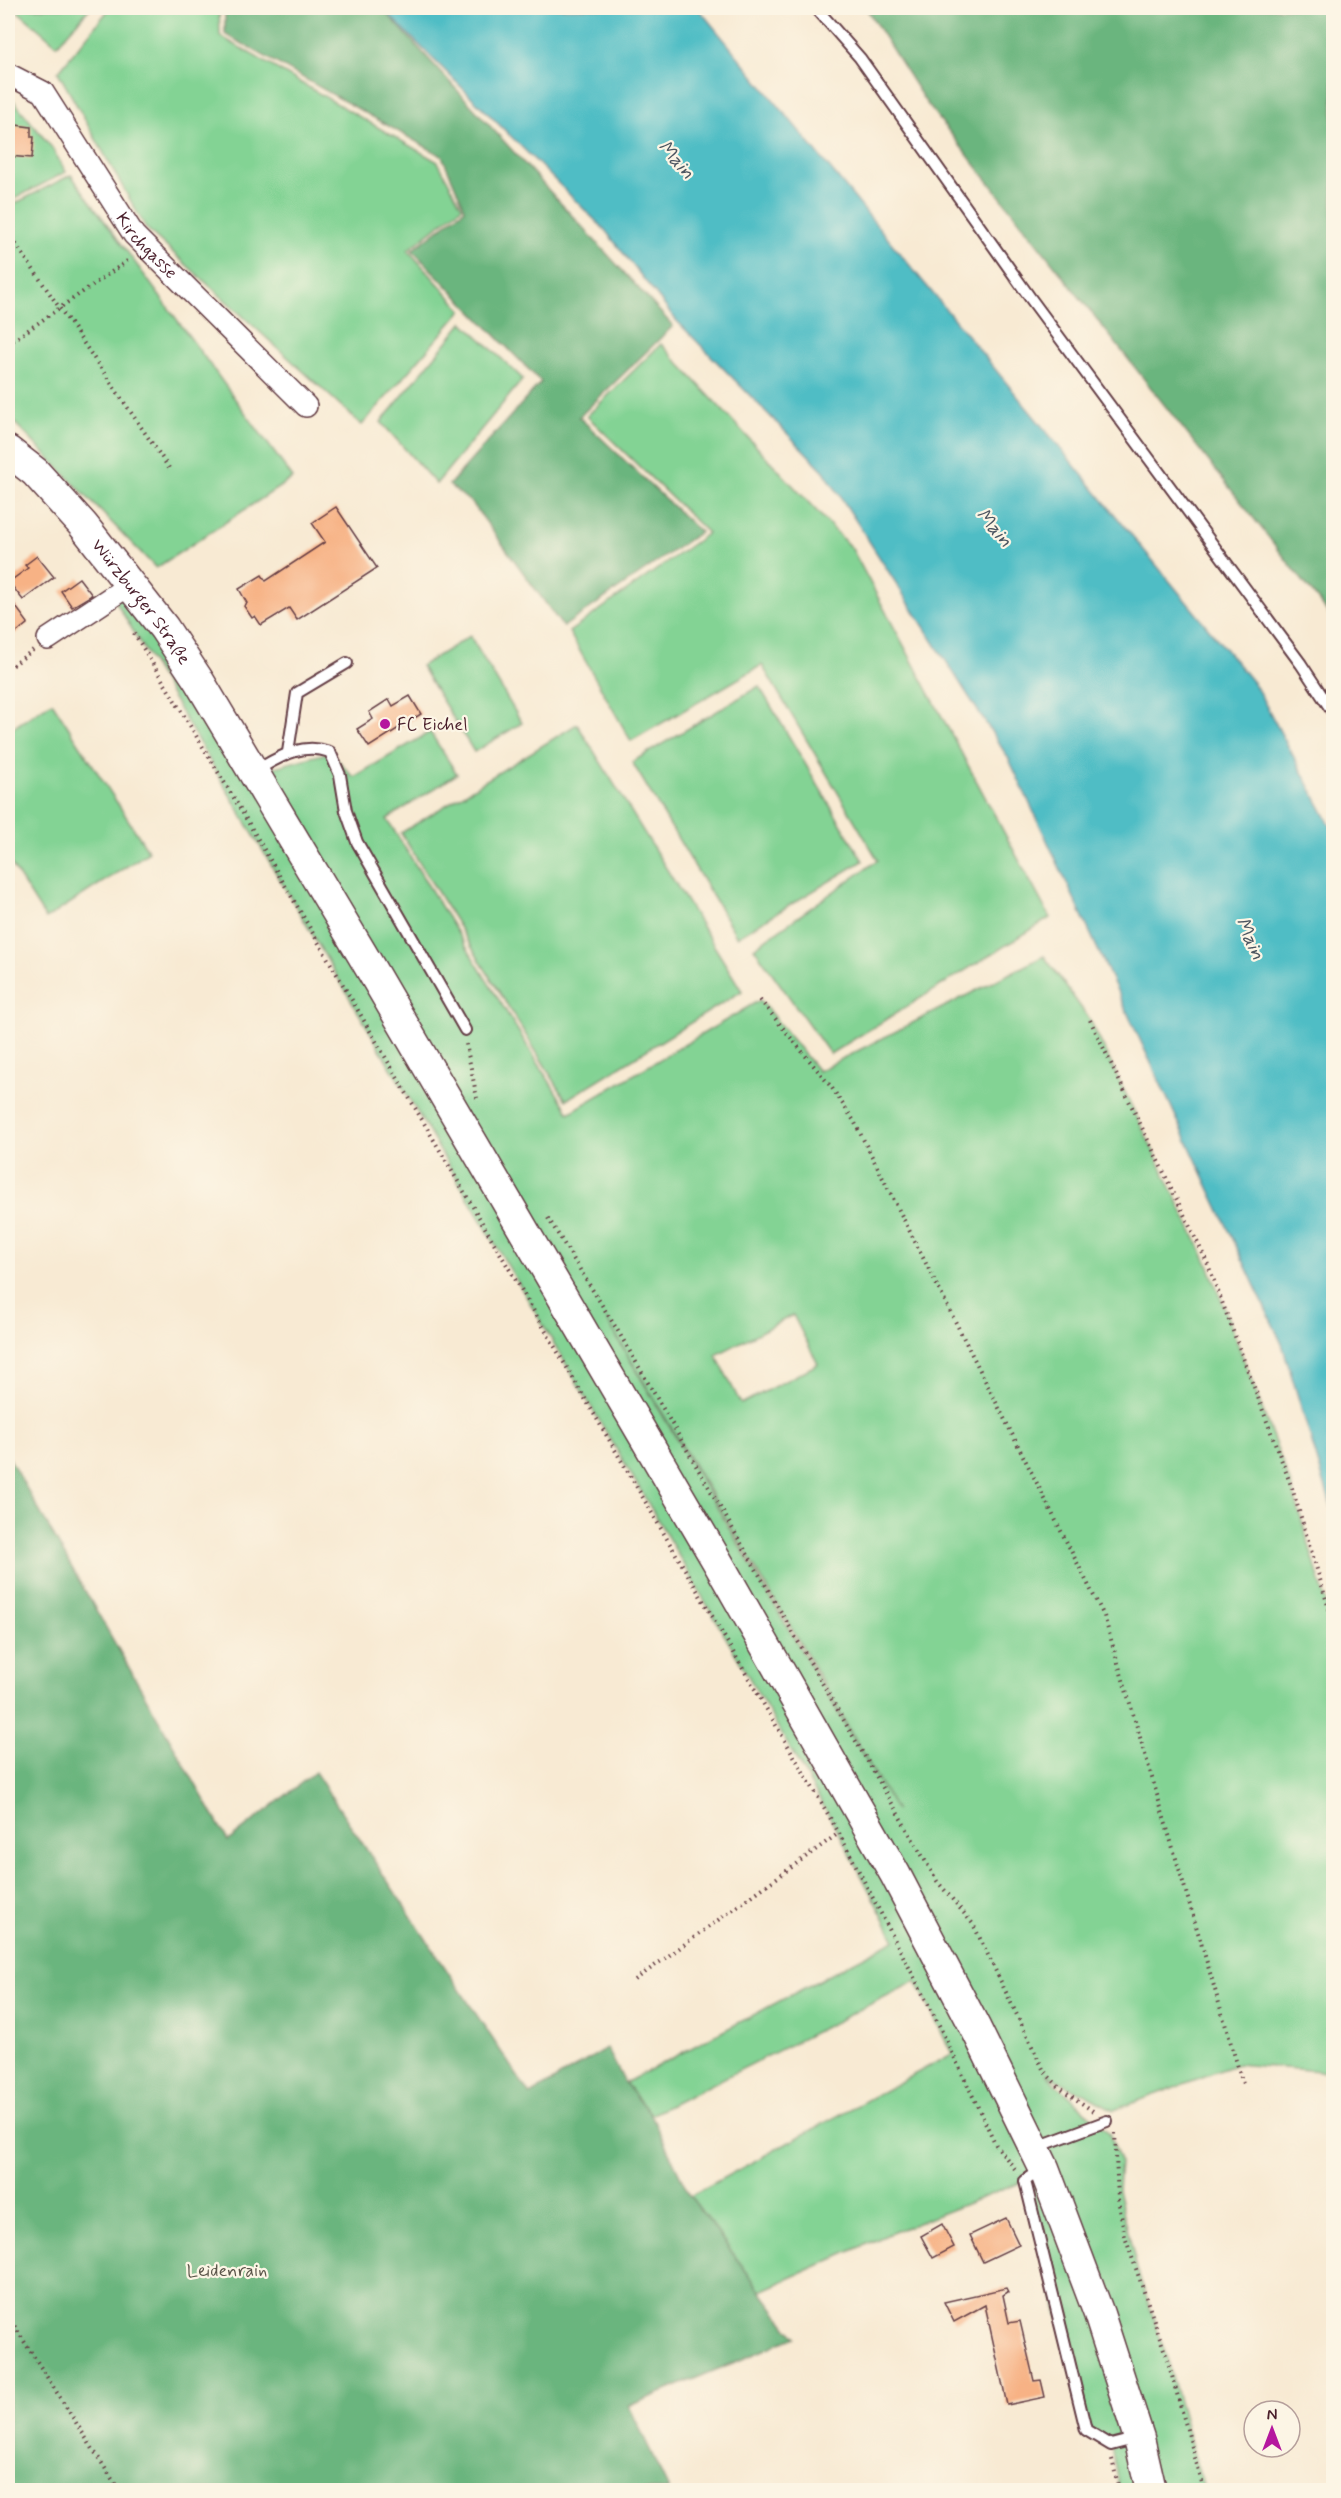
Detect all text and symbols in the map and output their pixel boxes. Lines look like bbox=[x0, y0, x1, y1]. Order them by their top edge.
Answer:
water label: Main bbox=[651, 135, 700, 185]
street label: Kirchgasse bbox=[110, 208, 182, 285]
water label: Main bbox=[969, 503, 1018, 553]
street label: Würzburger Straße bbox=[85, 534, 196, 670]
place label: FC Eichel bbox=[397, 713, 468, 737]
marker: FC Eichel bbox=[378, 717, 392, 731]
water label: Main bbox=[1228, 913, 1271, 964]
park label: Leidenrain bbox=[187, 2259, 267, 2283]
north arrow bbox=[1242, 2399, 1302, 2459]
text: N bbox=[1267, 2405, 1277, 2426]

